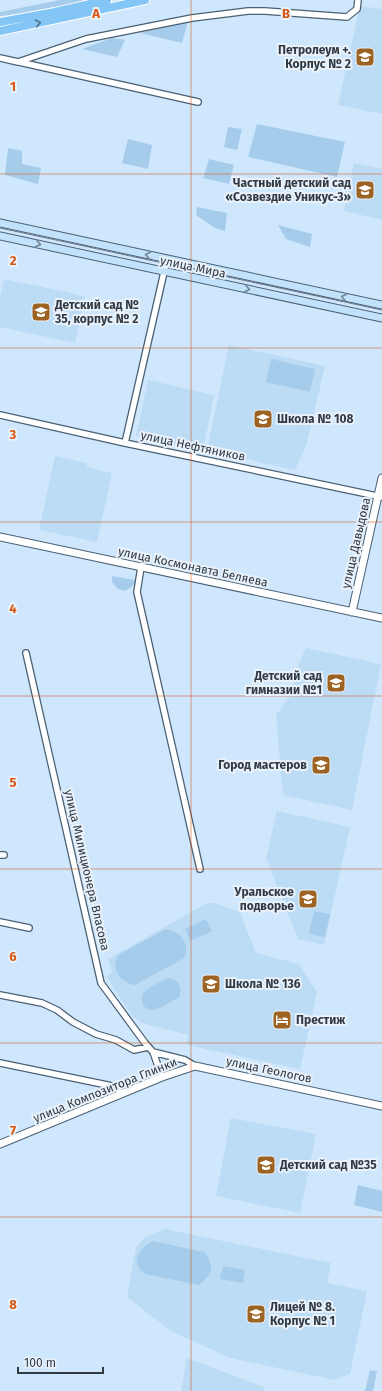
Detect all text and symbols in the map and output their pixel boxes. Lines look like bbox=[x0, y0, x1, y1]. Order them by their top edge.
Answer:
text: A bbox=[91, 6, 100, 21]
text: B bbox=[282, 6, 290, 21]
one-way arrow bbox=[35, 19, 41, 27]
place label: Петролеум +. Корпус № 2 bbox=[278, 43, 351, 71]
school or university icon: Петролеум +. Корпус № 2 bbox=[354, 46, 376, 68]
text: 1 bbox=[10, 79, 16, 94]
place label: Частный детский сад «Созвездие Уникус-3» bbox=[226, 176, 351, 204]
school or university icon: Частный детский сад «Созвездие Уникус-3» bbox=[354, 179, 376, 201]
one-way arrow bbox=[35, 240, 41, 248]
one-way arrow bbox=[145, 252, 151, 260]
text: 2 bbox=[10, 253, 17, 268]
street label: улица Мира bbox=[159, 253, 227, 281]
one-way arrow bbox=[244, 285, 250, 293]
one-way arrow bbox=[341, 294, 347, 302]
place label: Детский сад № 35, корпус № 2 bbox=[54, 298, 139, 326]
school or university icon: Детский сад № 35, корпус № 2 bbox=[30, 301, 52, 323]
school or university icon: Школа № 108 bbox=[252, 408, 274, 430]
place label: Школа № 108 bbox=[277, 412, 354, 426]
text: 3 bbox=[9, 427, 17, 442]
street label: улица Нефтяников bbox=[139, 428, 247, 464]
street label: улица Давыдова bbox=[339, 496, 373, 590]
street label: улица Космонавта Беляева bbox=[117, 544, 269, 590]
text: 4 bbox=[9, 601, 17, 616]
place label: Детский сад гимназии №1 bbox=[246, 669, 322, 697]
school or university icon: Детский сад гимназии №1 bbox=[325, 672, 347, 694]
school or university icon: Город мастеров bbox=[310, 754, 332, 776]
place label: Город мастеров bbox=[218, 758, 307, 772]
text: 5 bbox=[10, 775, 17, 790]
street label: улица Милиционера Власова bbox=[62, 788, 112, 952]
place label: Уральское подворье bbox=[234, 885, 294, 913]
school or university icon: Уральское подворье bbox=[297, 888, 319, 910]
text: 6 bbox=[9, 949, 17, 964]
school or university icon: Школа № 136 bbox=[200, 973, 222, 995]
place label: Школа № 136 bbox=[225, 977, 301, 991]
hotel icon: Престиж bbox=[271, 1009, 293, 1031]
place label: Престиж bbox=[296, 1013, 346, 1027]
street label: улица Геологов bbox=[225, 1054, 313, 1086]
street label: улица Композитора Глинки bbox=[31, 1055, 179, 1125]
text: 7 bbox=[10, 1123, 16, 1138]
school or university icon: Детский сад №35 bbox=[255, 1154, 277, 1176]
place label: Детский сад №35 bbox=[279, 1158, 377, 1172]
text: 8 bbox=[9, 1297, 17, 1312]
place label: Лицей № 8. Корпус № 1 bbox=[270, 1300, 335, 1328]
school or university icon: Лицей № 8. Корпус № 1 bbox=[245, 1303, 267, 1325]
scale bar bbox=[18, 1349, 103, 1375]
text: 100 m bbox=[24, 1356, 56, 1370]

